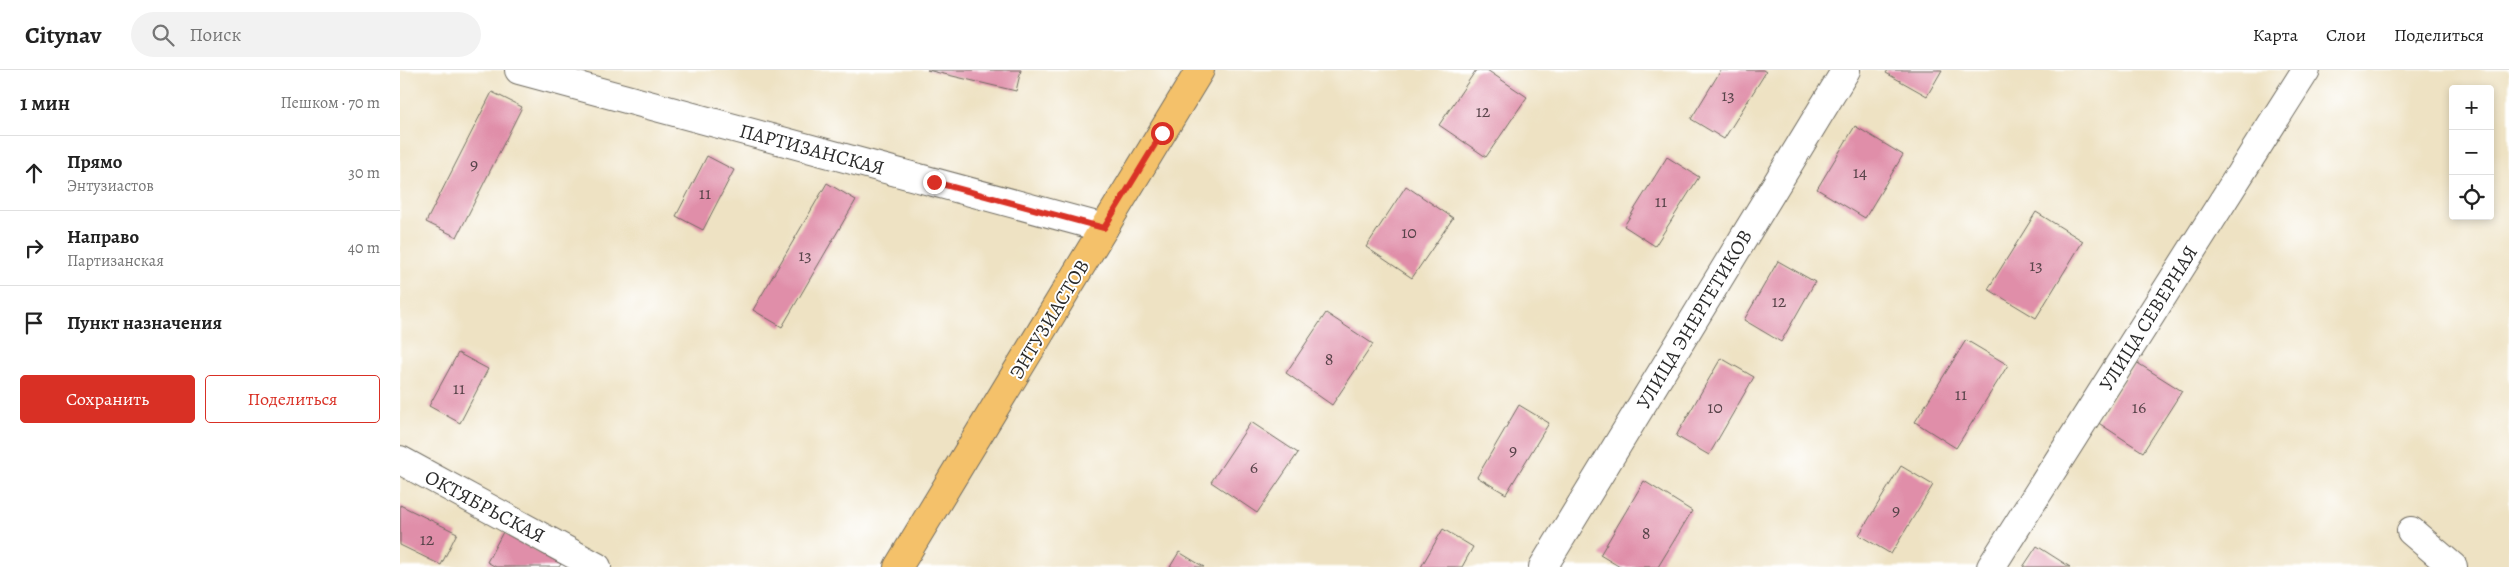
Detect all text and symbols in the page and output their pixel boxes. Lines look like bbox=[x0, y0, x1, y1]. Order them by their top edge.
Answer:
search box bbox=[131, 12, 481, 57]
text: Citynav bbox=[25, 19, 101, 51]
icon: search bbox=[149, 21, 177, 49]
text: Поиск bbox=[189, 22, 241, 48]
text: Карта bbox=[2253, 23, 2298, 47]
text: Слои bbox=[2326, 23, 2366, 47]
text: Поделиться bbox=[2394, 23, 2484, 47]
house number: 13 bbox=[1721, 83, 1735, 107]
map controls bbox=[2449, 85, 2494, 220]
button: + bbox=[2449, 85, 2494, 130]
text: 1 мин bbox=[20, 89, 70, 117]
text: Пешком · 70 m bbox=[281, 92, 380, 114]
house number: 12 bbox=[1476, 99, 1491, 123]
street label: ПАРТИЗАНСКАЯ bbox=[736, 117, 887, 182]
route start bbox=[1151, 122, 1174, 145]
button: − bbox=[2449, 130, 2494, 175]
text: Прямо bbox=[67, 149, 122, 175]
house number: 9 bbox=[470, 152, 478, 176]
icon: ahead bbox=[20, 159, 48, 187]
house number: 14 bbox=[1853, 160, 1867, 184]
text: 30 m bbox=[348, 162, 380, 184]
route end bbox=[923, 171, 946, 194]
text: Энтузиастов bbox=[67, 175, 154, 197]
button: locate bbox=[2449, 175, 2494, 220]
house number: 11 bbox=[699, 181, 711, 205]
house number: 11 bbox=[1655, 189, 1667, 213]
house number: 10 bbox=[1401, 220, 1417, 244]
text: Направо bbox=[67, 224, 139, 250]
street label: УЛИЦА ЭНЕРГЕТИКОВ bbox=[1630, 225, 1759, 414]
icon: right bbox=[20, 234, 48, 262]
text: 40 m bbox=[348, 237, 380, 259]
street label: УЛИЦА СЕВЕРНАЯ bbox=[2093, 240, 2204, 396]
house number: 13 bbox=[798, 243, 812, 267]
text: Партизанская bbox=[67, 250, 164, 272]
house number: 13 bbox=[2029, 253, 2043, 277]
street label: ЭНТУЗИАСТОВ bbox=[1003, 254, 1096, 384]
house number: 12 bbox=[1772, 289, 1787, 313]
icon: arrive bbox=[20, 309, 48, 337]
text: Пункт назначения bbox=[67, 310, 222, 336]
house number: 8 bbox=[1325, 347, 1333, 371]
button: Сохранить bbox=[20, 375, 195, 423]
button: Поделиться bbox=[205, 375, 380, 423]
house number: 11 bbox=[453, 376, 465, 400]
house number: 11 bbox=[1955, 382, 1967, 406]
house number: 10 bbox=[1707, 395, 1723, 419]
house number: 16 bbox=[2132, 395, 2146, 419]
house number: 9 bbox=[1509, 438, 1517, 462]
house number: 6 bbox=[1250, 455, 1258, 479]
street label: ОКТЯБРЬСКАЯ bbox=[420, 463, 550, 549]
house number: 9 bbox=[1892, 498, 1900, 522]
house number: 8 bbox=[1642, 521, 1650, 545]
house number: 12 bbox=[420, 527, 435, 551]

